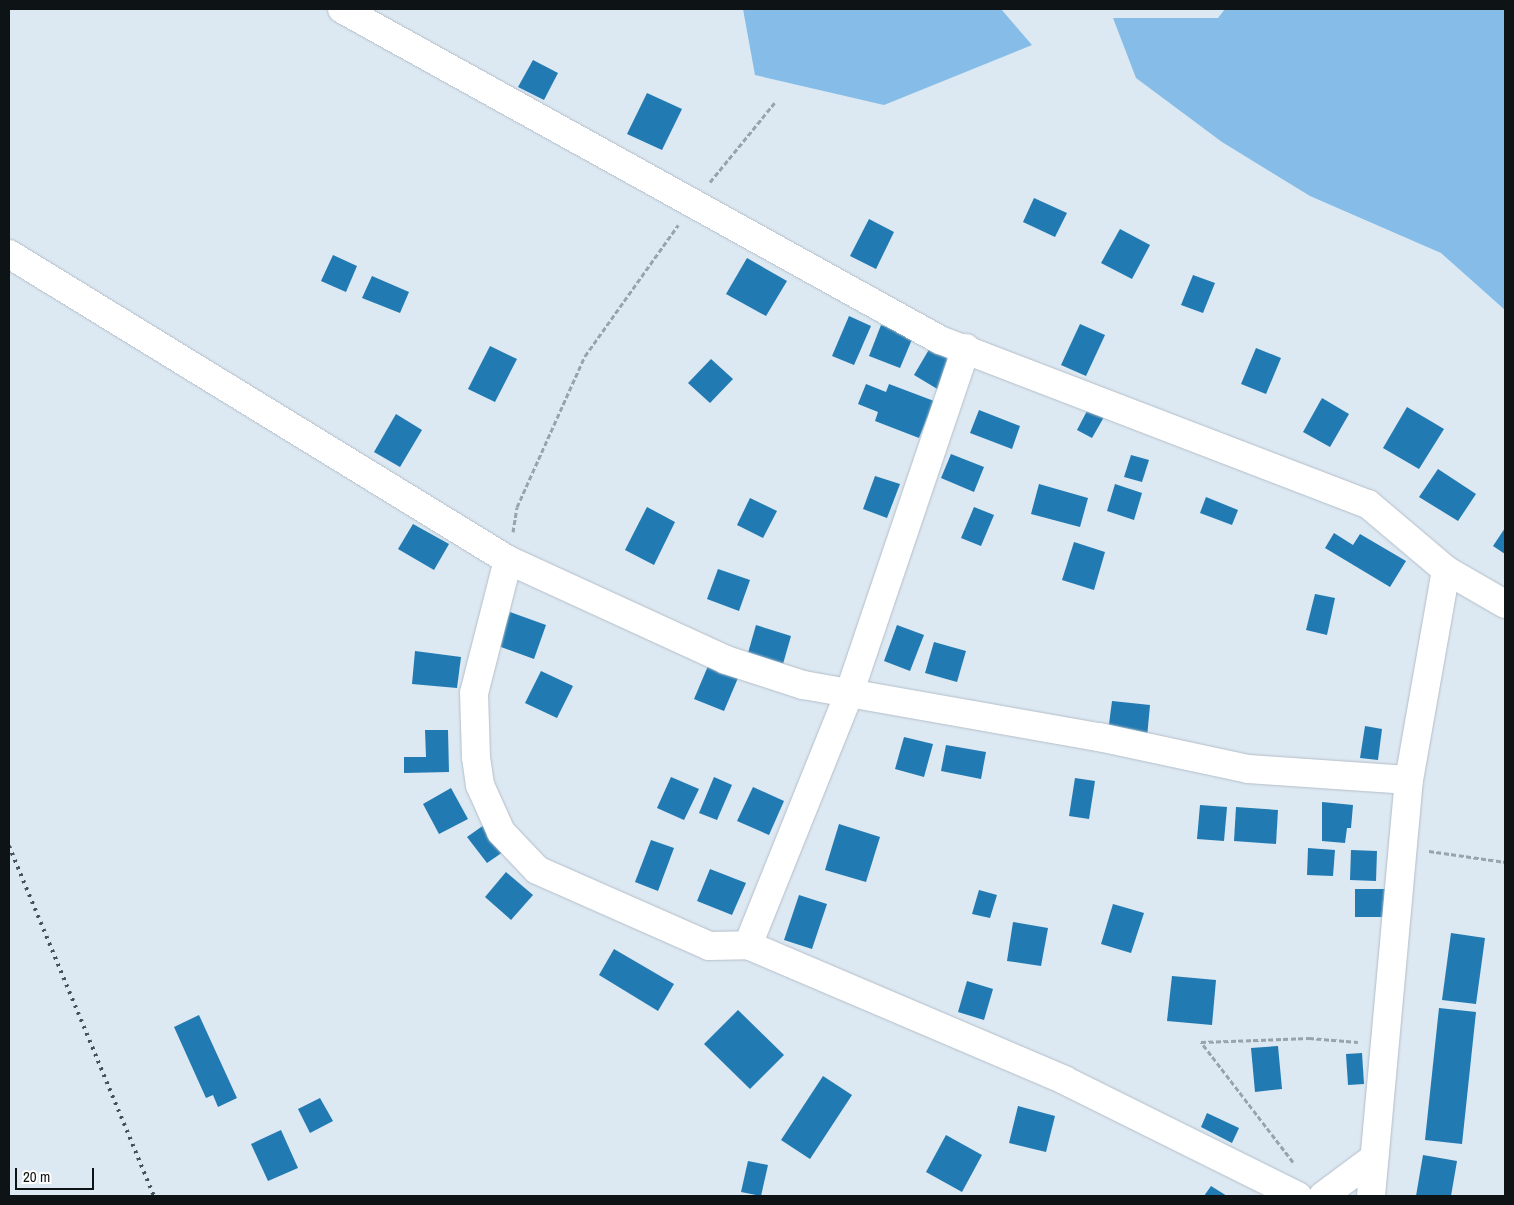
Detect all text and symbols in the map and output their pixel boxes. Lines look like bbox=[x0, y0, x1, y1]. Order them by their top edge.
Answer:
scale bar bbox=[18, 1158, 96, 1190]
text: 20 m bbox=[23, 1166, 50, 1187]

